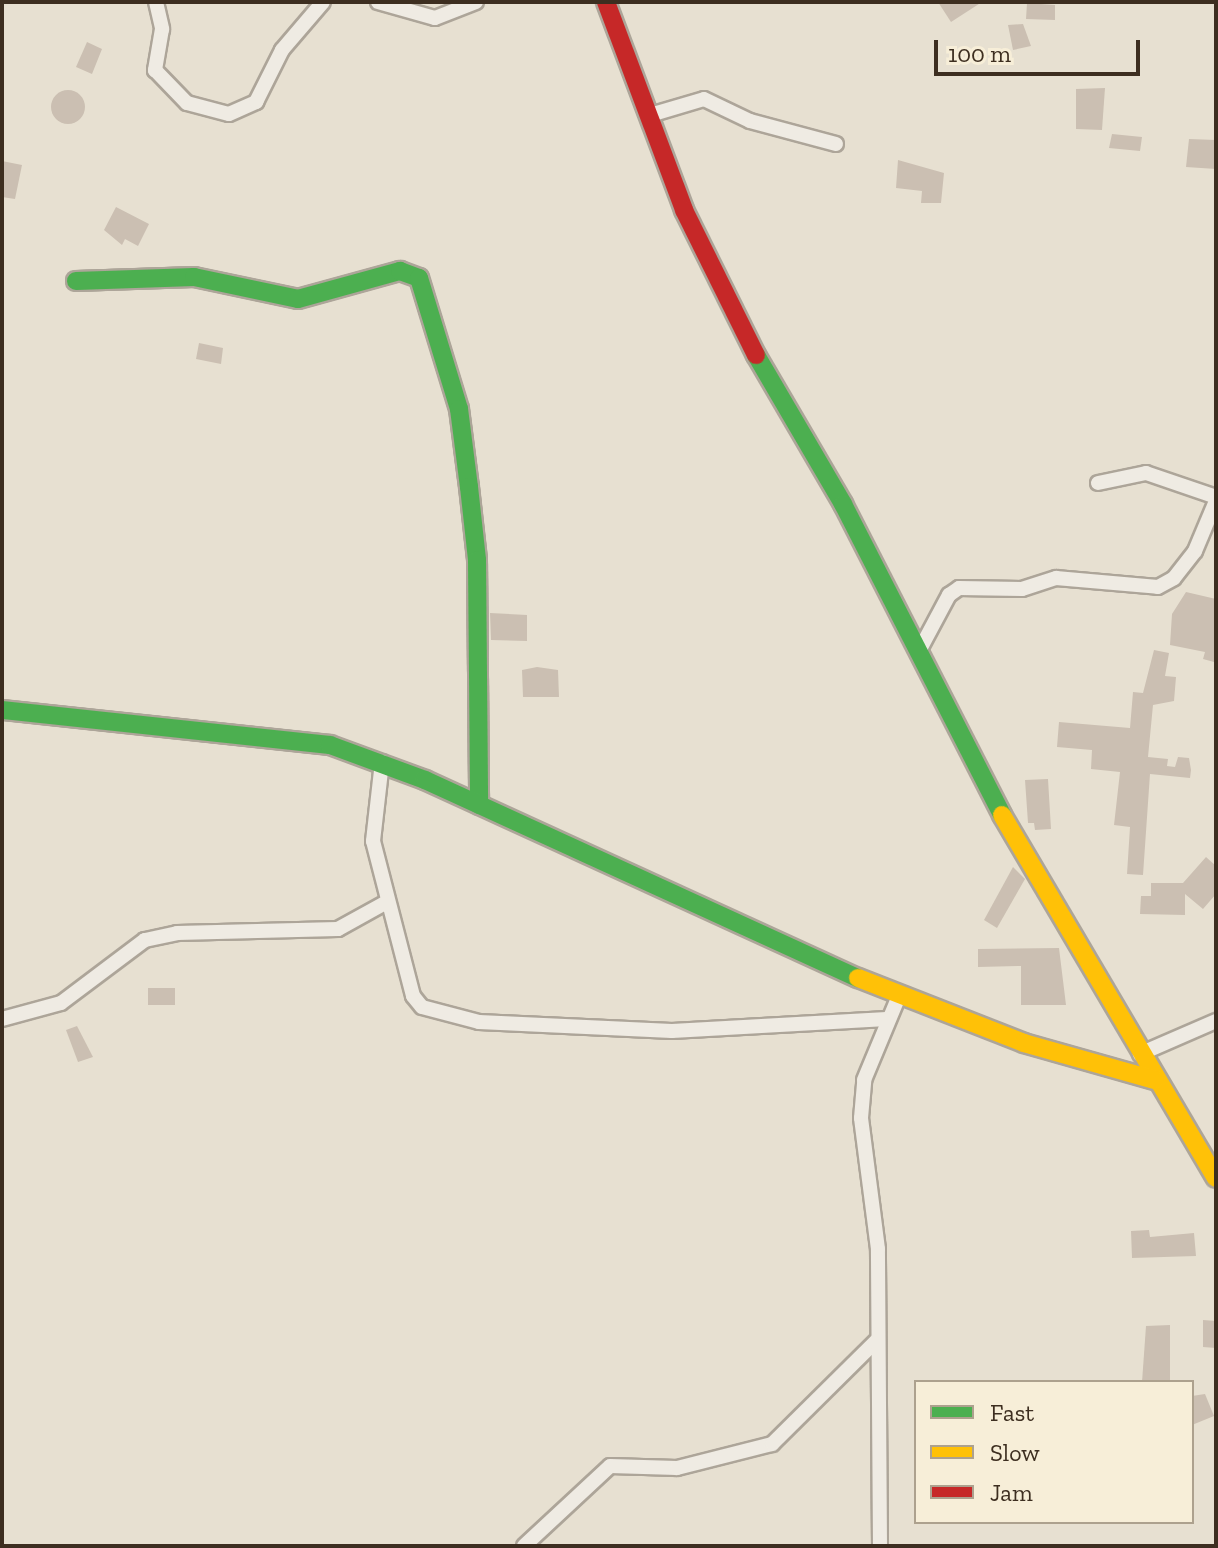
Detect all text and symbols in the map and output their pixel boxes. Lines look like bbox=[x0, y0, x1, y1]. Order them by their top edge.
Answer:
scale bar bbox=[938, 24, 1144, 74]
text: 100 m bbox=[948, 39, 1011, 68]
legend bbox=[914, 1380, 1194, 1524]
text: Fast bbox=[990, 1398, 1034, 1427]
text: Slow bbox=[990, 1438, 1040, 1467]
text: Jam bbox=[990, 1478, 1033, 1507]

